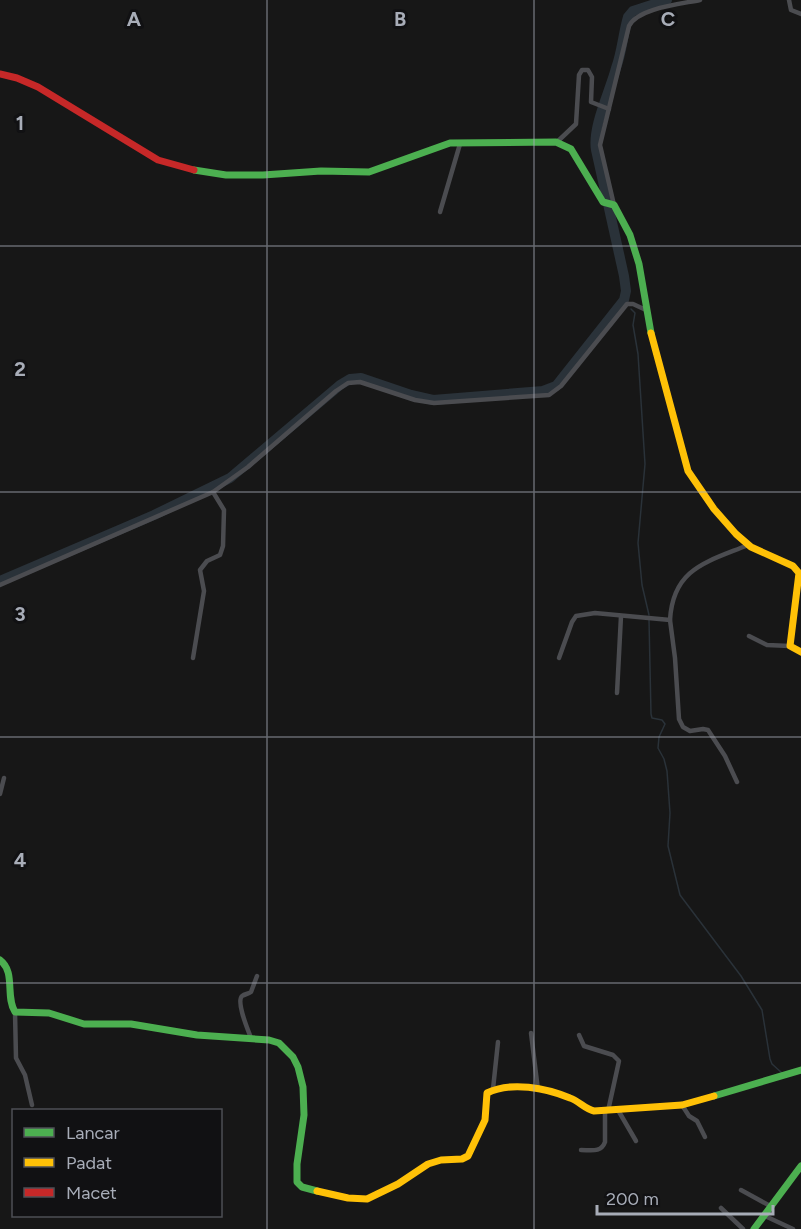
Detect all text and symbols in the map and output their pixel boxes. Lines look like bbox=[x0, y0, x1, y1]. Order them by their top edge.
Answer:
text: A bbox=[127, 7, 142, 31]
text: B bbox=[394, 7, 406, 31]
text: C bbox=[661, 7, 675, 31]
text: 1 bbox=[16, 111, 24, 135]
text: 2 bbox=[14, 357, 26, 381]
text: 3 bbox=[14, 602, 26, 626]
text: 4 bbox=[14, 848, 27, 872]
legend bbox=[12, 1109, 222, 1217]
text: Lancar bbox=[66, 1122, 120, 1144]
text: Padat bbox=[66, 1152, 112, 1174]
scale bar bbox=[597, 1178, 772, 1216]
text: Macet bbox=[66, 1182, 117, 1204]
text: 200 m bbox=[606, 1188, 659, 1210]

